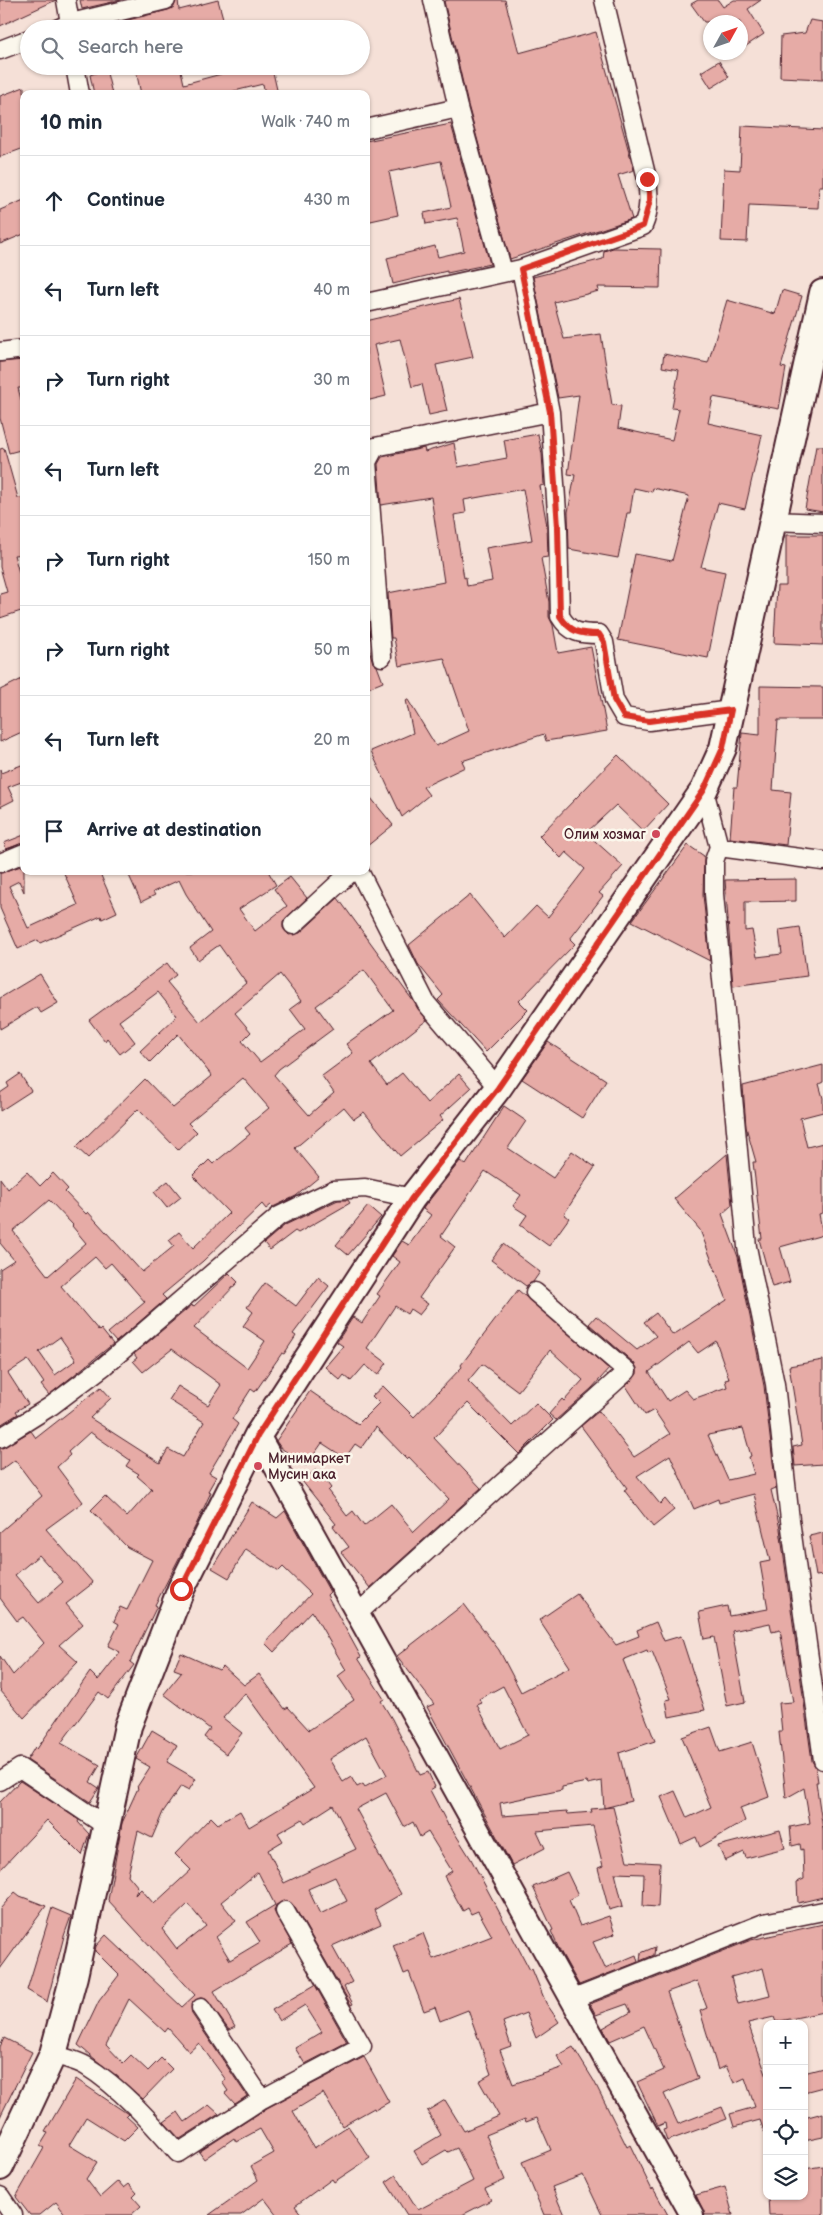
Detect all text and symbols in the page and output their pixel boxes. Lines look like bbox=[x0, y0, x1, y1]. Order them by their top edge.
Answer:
north arrow bbox=[703, 15, 748, 60]
search box bbox=[20, 20, 370, 75]
icon: search bbox=[38, 34, 66, 62]
text: Search here bbox=[78, 36, 183, 59]
text: 10 min bbox=[40, 110, 102, 135]
text: Walk · 740 m bbox=[261, 113, 350, 132]
route end bbox=[636, 168, 659, 191]
icon: ahead bbox=[40, 187, 68, 215]
text: Continue bbox=[87, 189, 165, 212]
text: 430 m bbox=[303, 191, 350, 210]
icon: left bbox=[40, 277, 68, 305]
text: Turn left bbox=[87, 279, 159, 302]
text: 40 m bbox=[313, 281, 350, 300]
icon: right bbox=[40, 367, 68, 395]
text: Turn right bbox=[87, 369, 170, 392]
text: 30 m bbox=[313, 371, 350, 390]
icon: left bbox=[40, 457, 68, 485]
text: Turn left bbox=[87, 459, 159, 482]
text: 20 m bbox=[314, 461, 350, 480]
icon: right bbox=[40, 547, 68, 575]
text: Turn right bbox=[87, 549, 170, 572]
text: 150 m bbox=[308, 551, 350, 570]
icon: right bbox=[40, 637, 68, 665]
text: Turn right bbox=[87, 639, 170, 662]
text: 50 m bbox=[314, 641, 350, 660]
icon: left bbox=[40, 727, 68, 755]
text: Turn left bbox=[87, 729, 159, 752]
text: 20 m bbox=[314, 731, 350, 750]
icon: arrive bbox=[40, 817, 68, 845]
text: Arrive at destination bbox=[87, 819, 262, 842]
place label: Олим хозмаг bbox=[564, 826, 647, 843]
marker: Олим хозмаг bbox=[650, 828, 662, 840]
place label: Минимаркет Мусин ака bbox=[268, 1450, 351, 1483]
marker: Минимаркет Мусин ака bbox=[252, 1460, 264, 1472]
route start bbox=[170, 1578, 193, 1601]
map controls bbox=[763, 2020, 808, 2200]
button: + bbox=[763, 2020, 808, 2065]
button: − bbox=[763, 2065, 808, 2110]
button: locate bbox=[763, 2110, 808, 2155]
button: layers bbox=[763, 2155, 808, 2200]

